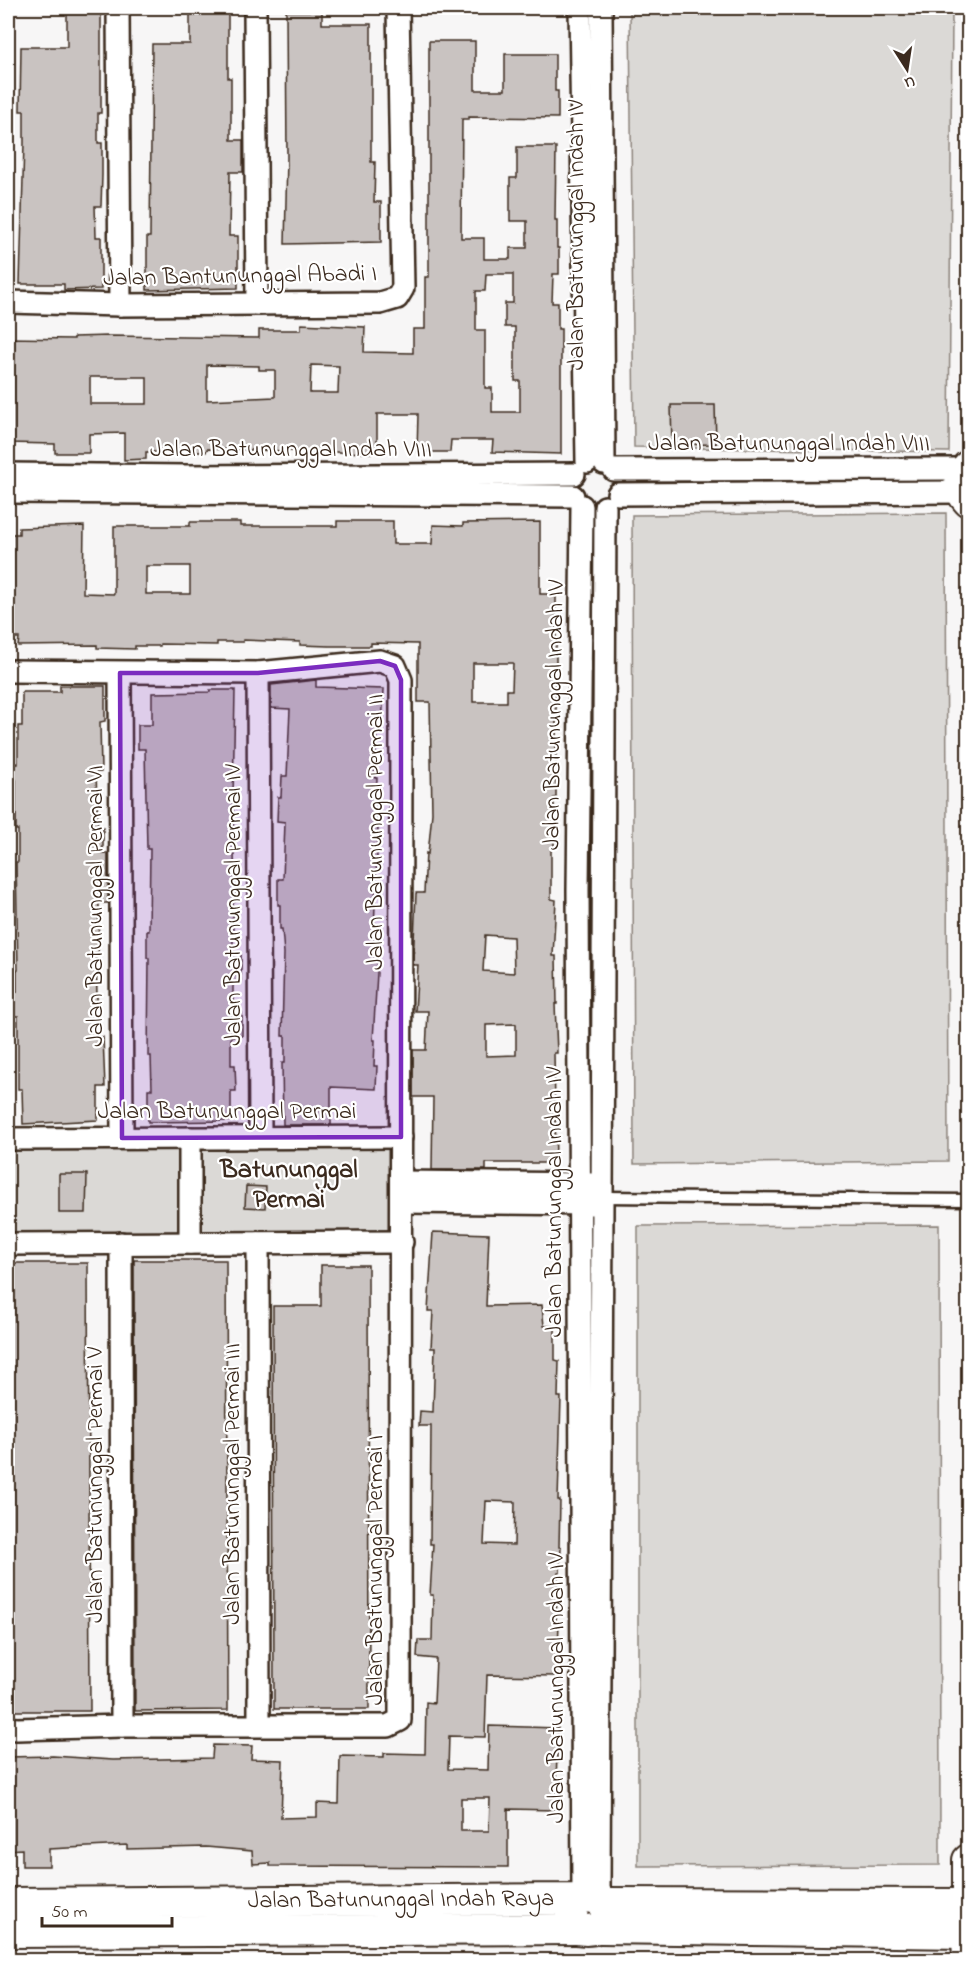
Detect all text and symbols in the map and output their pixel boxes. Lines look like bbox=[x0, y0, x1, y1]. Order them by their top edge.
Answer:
north arrow bbox=[877, 39, 937, 99]
text: U bbox=[902, 69, 917, 95]
street label: Jalan Batununggal Indah IV bbox=[560, 99, 595, 370]
street label: Jalan Bantununggal Abadi I bbox=[103, 257, 377, 297]
street label: Jalan Batununggal Indah VIII bbox=[648, 427, 930, 462]
street label: Jalan Batununggal Indah VIII bbox=[150, 433, 432, 468]
street label: Jalan Batununggal Indah IV bbox=[535, 579, 575, 851]
street label: Jalan Batununggal Permai II bbox=[359, 694, 394, 970]
street label: Jalan Batununggal Permai IV bbox=[217, 763, 252, 1046]
street label: Jalan Batununggal Permai VI bbox=[79, 765, 114, 1047]
street label: Jalan Batununggal Indah IV bbox=[538, 1066, 573, 1337]
street label: Jalan Batununggal Permai bbox=[98, 1095, 356, 1130]
district label: Batununggal Permai bbox=[219, 1152, 358, 1220]
street label: Jalan Batununggal Permai III bbox=[216, 1343, 251, 1625]
street label: Jalan Batununggal Permai V bbox=[79, 1346, 114, 1623]
street label: Jalan Batununggal Permai I bbox=[359, 1435, 394, 1705]
street label: Jalan Batununggal Indah IV bbox=[540, 1552, 575, 1823]
street label: Jalan Batununggal Indah Raya bbox=[248, 1882, 554, 1919]
scale bar bbox=[42, 1890, 172, 1928]
text: 50 m bbox=[51, 1900, 88, 1926]

